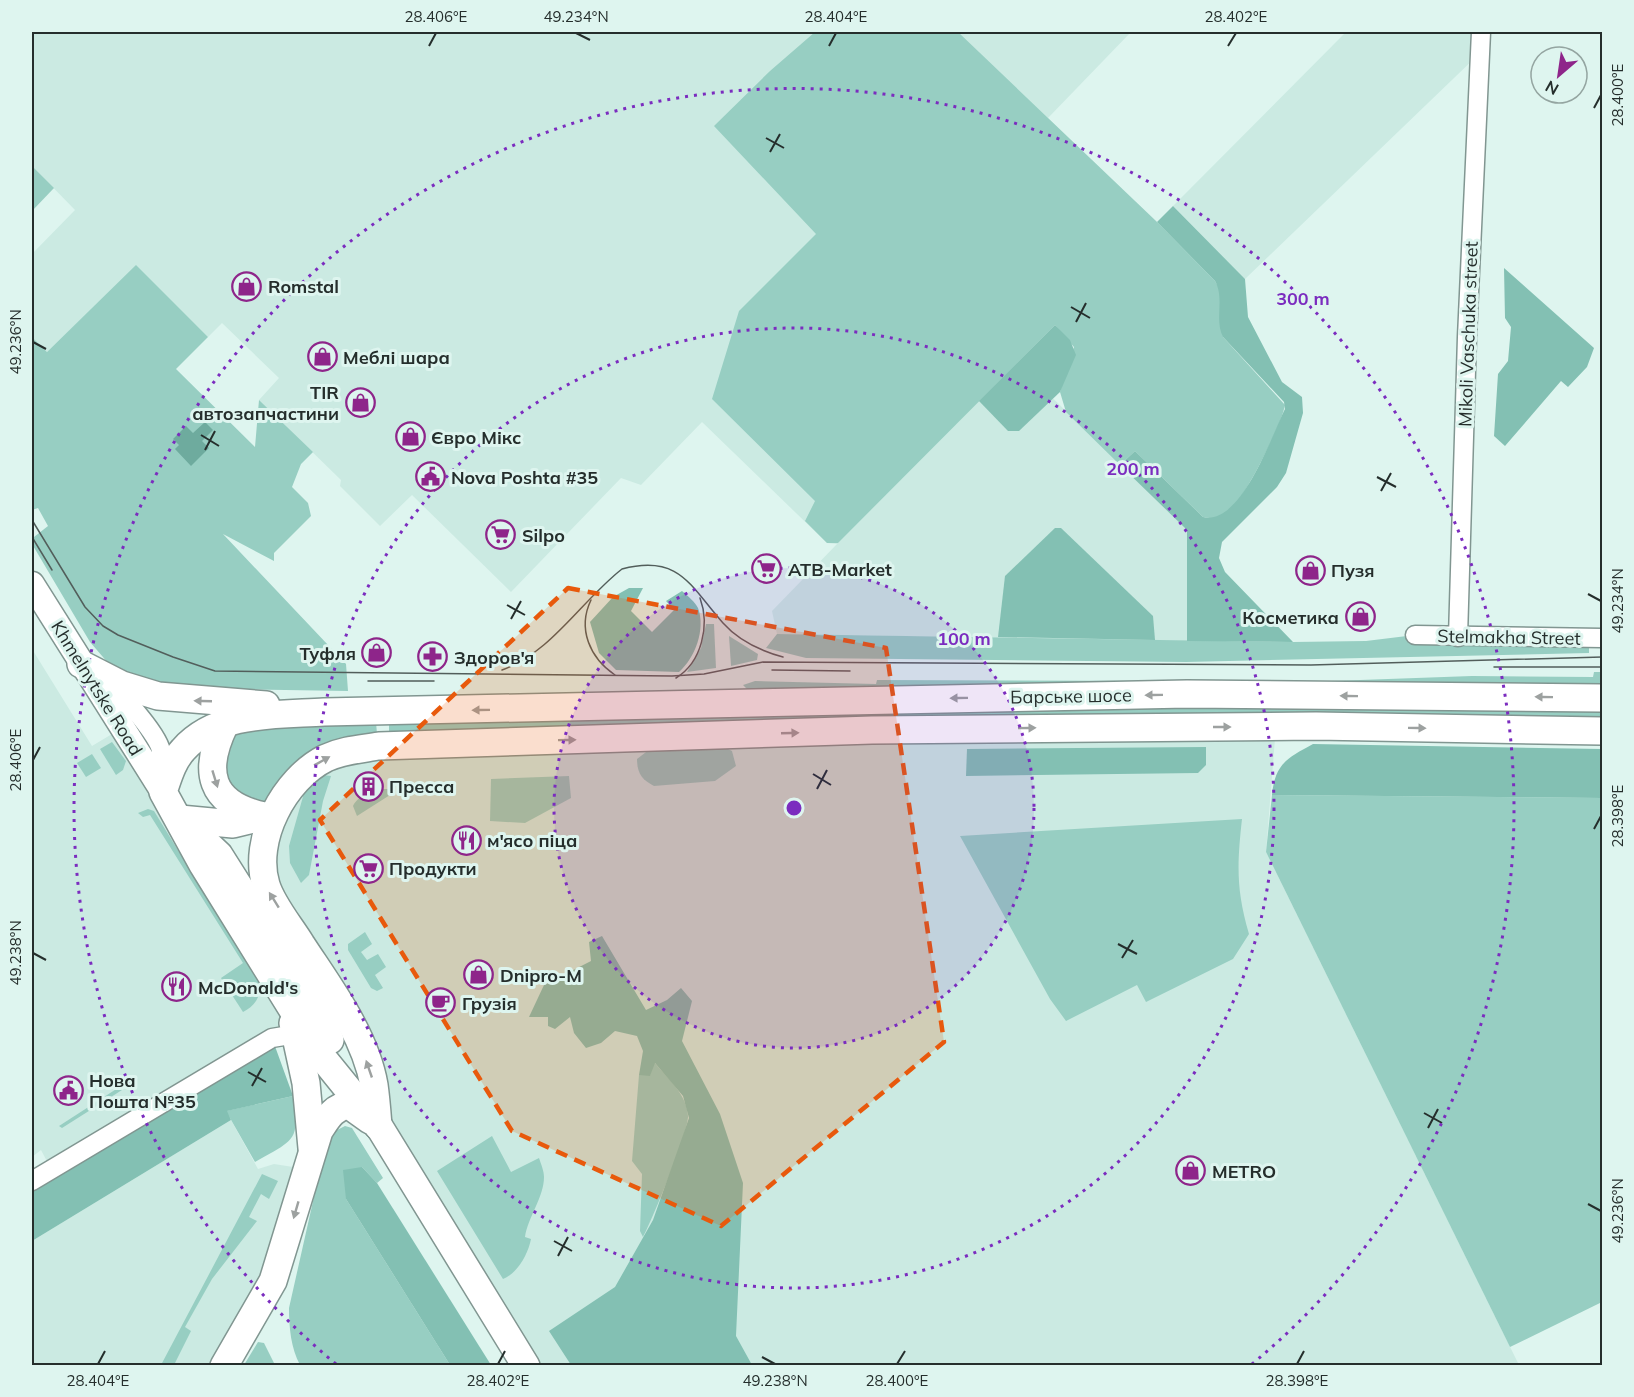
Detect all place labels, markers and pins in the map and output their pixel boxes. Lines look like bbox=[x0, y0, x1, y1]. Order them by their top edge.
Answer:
shop icon: Romstal bbox=[231, 270, 263, 302]
place label: Romstal bbox=[268, 275, 339, 298]
shop icon: Меблі шара bbox=[306, 341, 338, 373]
place label: Меблі шара bbox=[343, 346, 450, 369]
place label: TIR автозапчастини bbox=[192, 381, 339, 425]
shop icon: TIR автозапчастини bbox=[344, 386, 376, 418]
shop icon: Євро Мікс bbox=[394, 421, 426, 453]
place label: Євро Мікс bbox=[431, 426, 521, 449]
public building icon: Nova Poshta #35 bbox=[414, 461, 446, 493]
place label: Nova Poshta #35 bbox=[451, 466, 598, 489]
supermarket icon: Silpo bbox=[485, 519, 517, 551]
place label: Silpo bbox=[522, 524, 565, 547]
supermarket icon: ATB-Market bbox=[751, 553, 783, 585]
shop icon: Пузя bbox=[1294, 554, 1326, 586]
place label: ATB-Market bbox=[788, 558, 892, 581]
place label: Пузя bbox=[1331, 559, 1375, 582]
shop icon: Косметика bbox=[1344, 601, 1376, 633]
place label: Косметика bbox=[1242, 606, 1339, 629]
shop icon: Туфля bbox=[361, 637, 393, 669]
pharmacy icon: Здоров'я bbox=[417, 641, 449, 673]
place label: Туфля bbox=[299, 642, 356, 665]
place label: Здоров'я bbox=[454, 646, 534, 669]
building icon: Пресса bbox=[352, 770, 384, 802]
place label: Пресса bbox=[389, 775, 454, 798]
centre of rings bbox=[784, 798, 804, 818]
restaurant icon: м'ясо піца bbox=[450, 824, 482, 856]
place label: м'ясо піца bbox=[487, 829, 577, 852]
supermarket icon: Продукти bbox=[352, 852, 384, 884]
place label: Продукти bbox=[389, 857, 477, 880]
shop icon: Dnipro-M bbox=[463, 959, 495, 991]
place label: Dnipro-M bbox=[500, 964, 582, 987]
restaurant icon: McDonald's bbox=[161, 971, 193, 1003]
place label: McDonald's bbox=[198, 976, 298, 999]
cafe icon: Грузія bbox=[425, 987, 457, 1019]
place label: Грузія bbox=[462, 992, 517, 1015]
place label: Нова Пошта №35 bbox=[89, 1069, 196, 1113]
public building icon: Нова Пошта №35 bbox=[52, 1074, 84, 1106]
shop icon: METRO bbox=[1175, 1155, 1207, 1187]
place label: METRO bbox=[1212, 1160, 1276, 1183]

